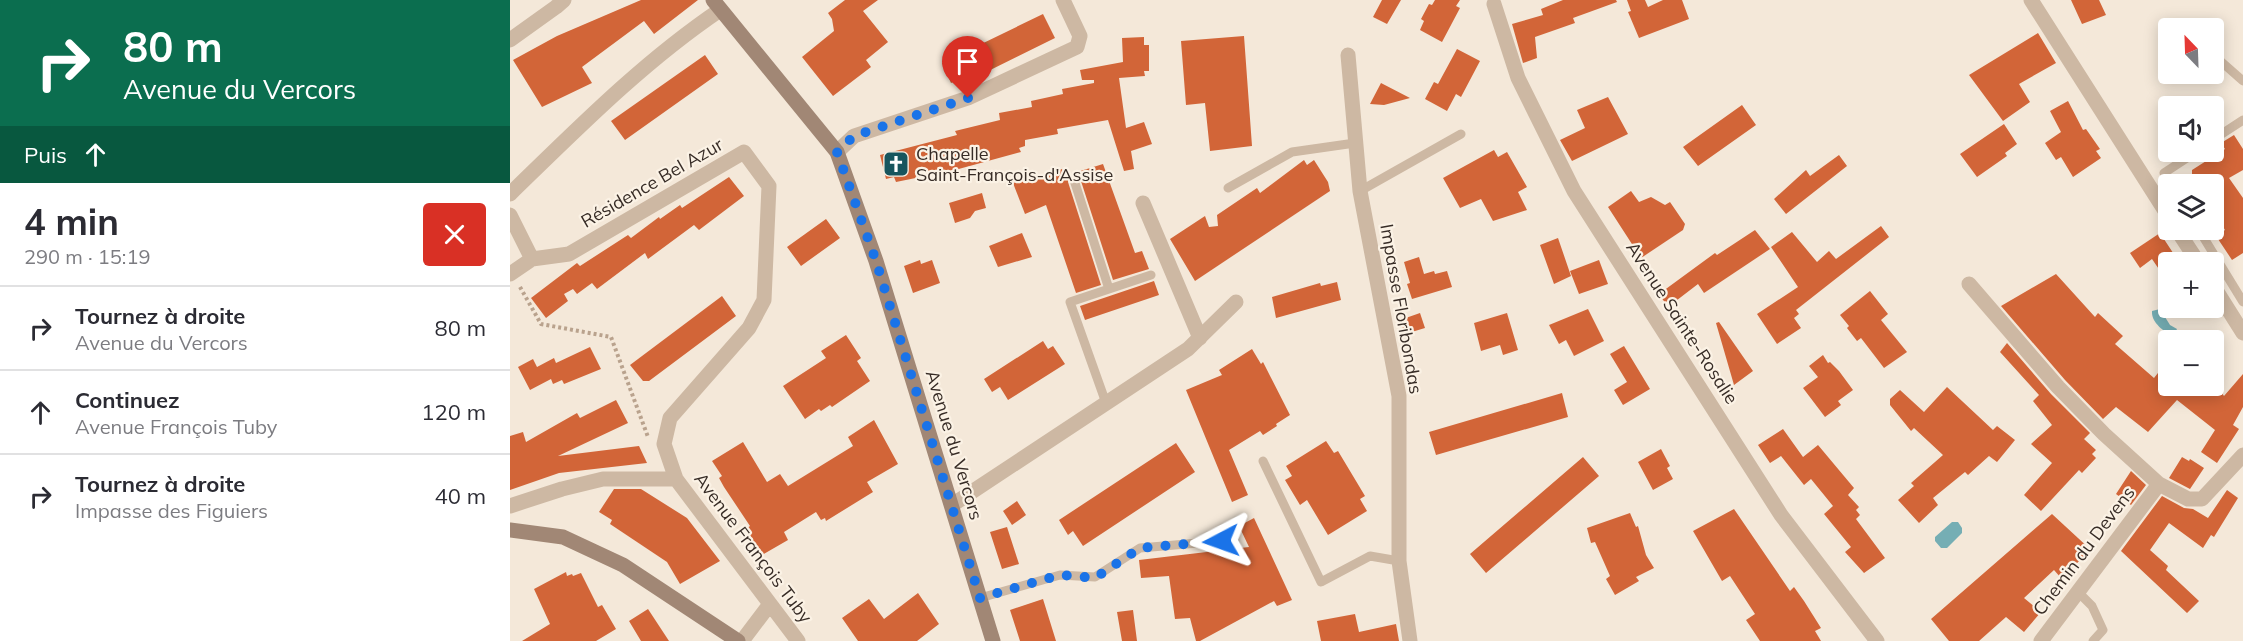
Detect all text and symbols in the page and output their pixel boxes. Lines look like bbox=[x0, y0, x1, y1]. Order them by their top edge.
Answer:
north arrow bbox=[2158, 18, 2224, 84]
map controls bbox=[2158, 18, 2224, 396]
text: 80 m bbox=[123, 20, 223, 73]
icon: right bbox=[24, 24, 102, 102]
pin bbox=[942, 36, 993, 98]
icon: arrive bbox=[951, 45, 984, 78]
text: Avenue du Vercors bbox=[123, 72, 356, 106]
button: sound bbox=[2158, 96, 2224, 162]
street label: Résidence Bel Azur bbox=[577, 132, 727, 233]
icon: ahead bbox=[79, 138, 112, 171]
text: Puis bbox=[24, 141, 67, 169]
place label: Chapelle Saint-François-d'Assise bbox=[916, 142, 1113, 186]
church icon: Chapelle Saint-François-d'Assise bbox=[881, 149, 911, 179]
button: layers bbox=[2158, 174, 2224, 240]
text: 4 min bbox=[24, 199, 119, 244]
button: close bbox=[423, 203, 486, 266]
street label: Impasse Floribondas bbox=[1375, 222, 1428, 396]
street label: Avenue Sainte-Rosalie bbox=[1621, 237, 1743, 408]
text: 290 m · 15:19 bbox=[24, 244, 150, 269]
button: + bbox=[2158, 252, 2224, 318]
text: Tournez à droite bbox=[75, 302, 245, 330]
icon: right bbox=[24, 312, 57, 345]
text: 80 m bbox=[435, 314, 486, 342]
text: Avenue du Vercors bbox=[75, 330, 248, 355]
button: − bbox=[2158, 330, 2224, 396]
street label: Avenue du Vercors bbox=[921, 367, 988, 523]
text: Continuez bbox=[75, 386, 180, 414]
icon: ahead bbox=[24, 396, 57, 429]
text: 120 m bbox=[421, 398, 486, 426]
text: Avenue François Tuby bbox=[75, 414, 277, 439]
street label: Avenue François Tuby bbox=[689, 468, 818, 628]
text: Tournez à droite bbox=[75, 470, 245, 498]
icon: right bbox=[24, 480, 57, 513]
text: 40 m bbox=[435, 482, 486, 510]
street label: Chemin du Devens bbox=[2028, 482, 2140, 620]
text: Impasse des Figuiers bbox=[75, 498, 268, 523]
position arrow bbox=[1189, 509, 1253, 573]

